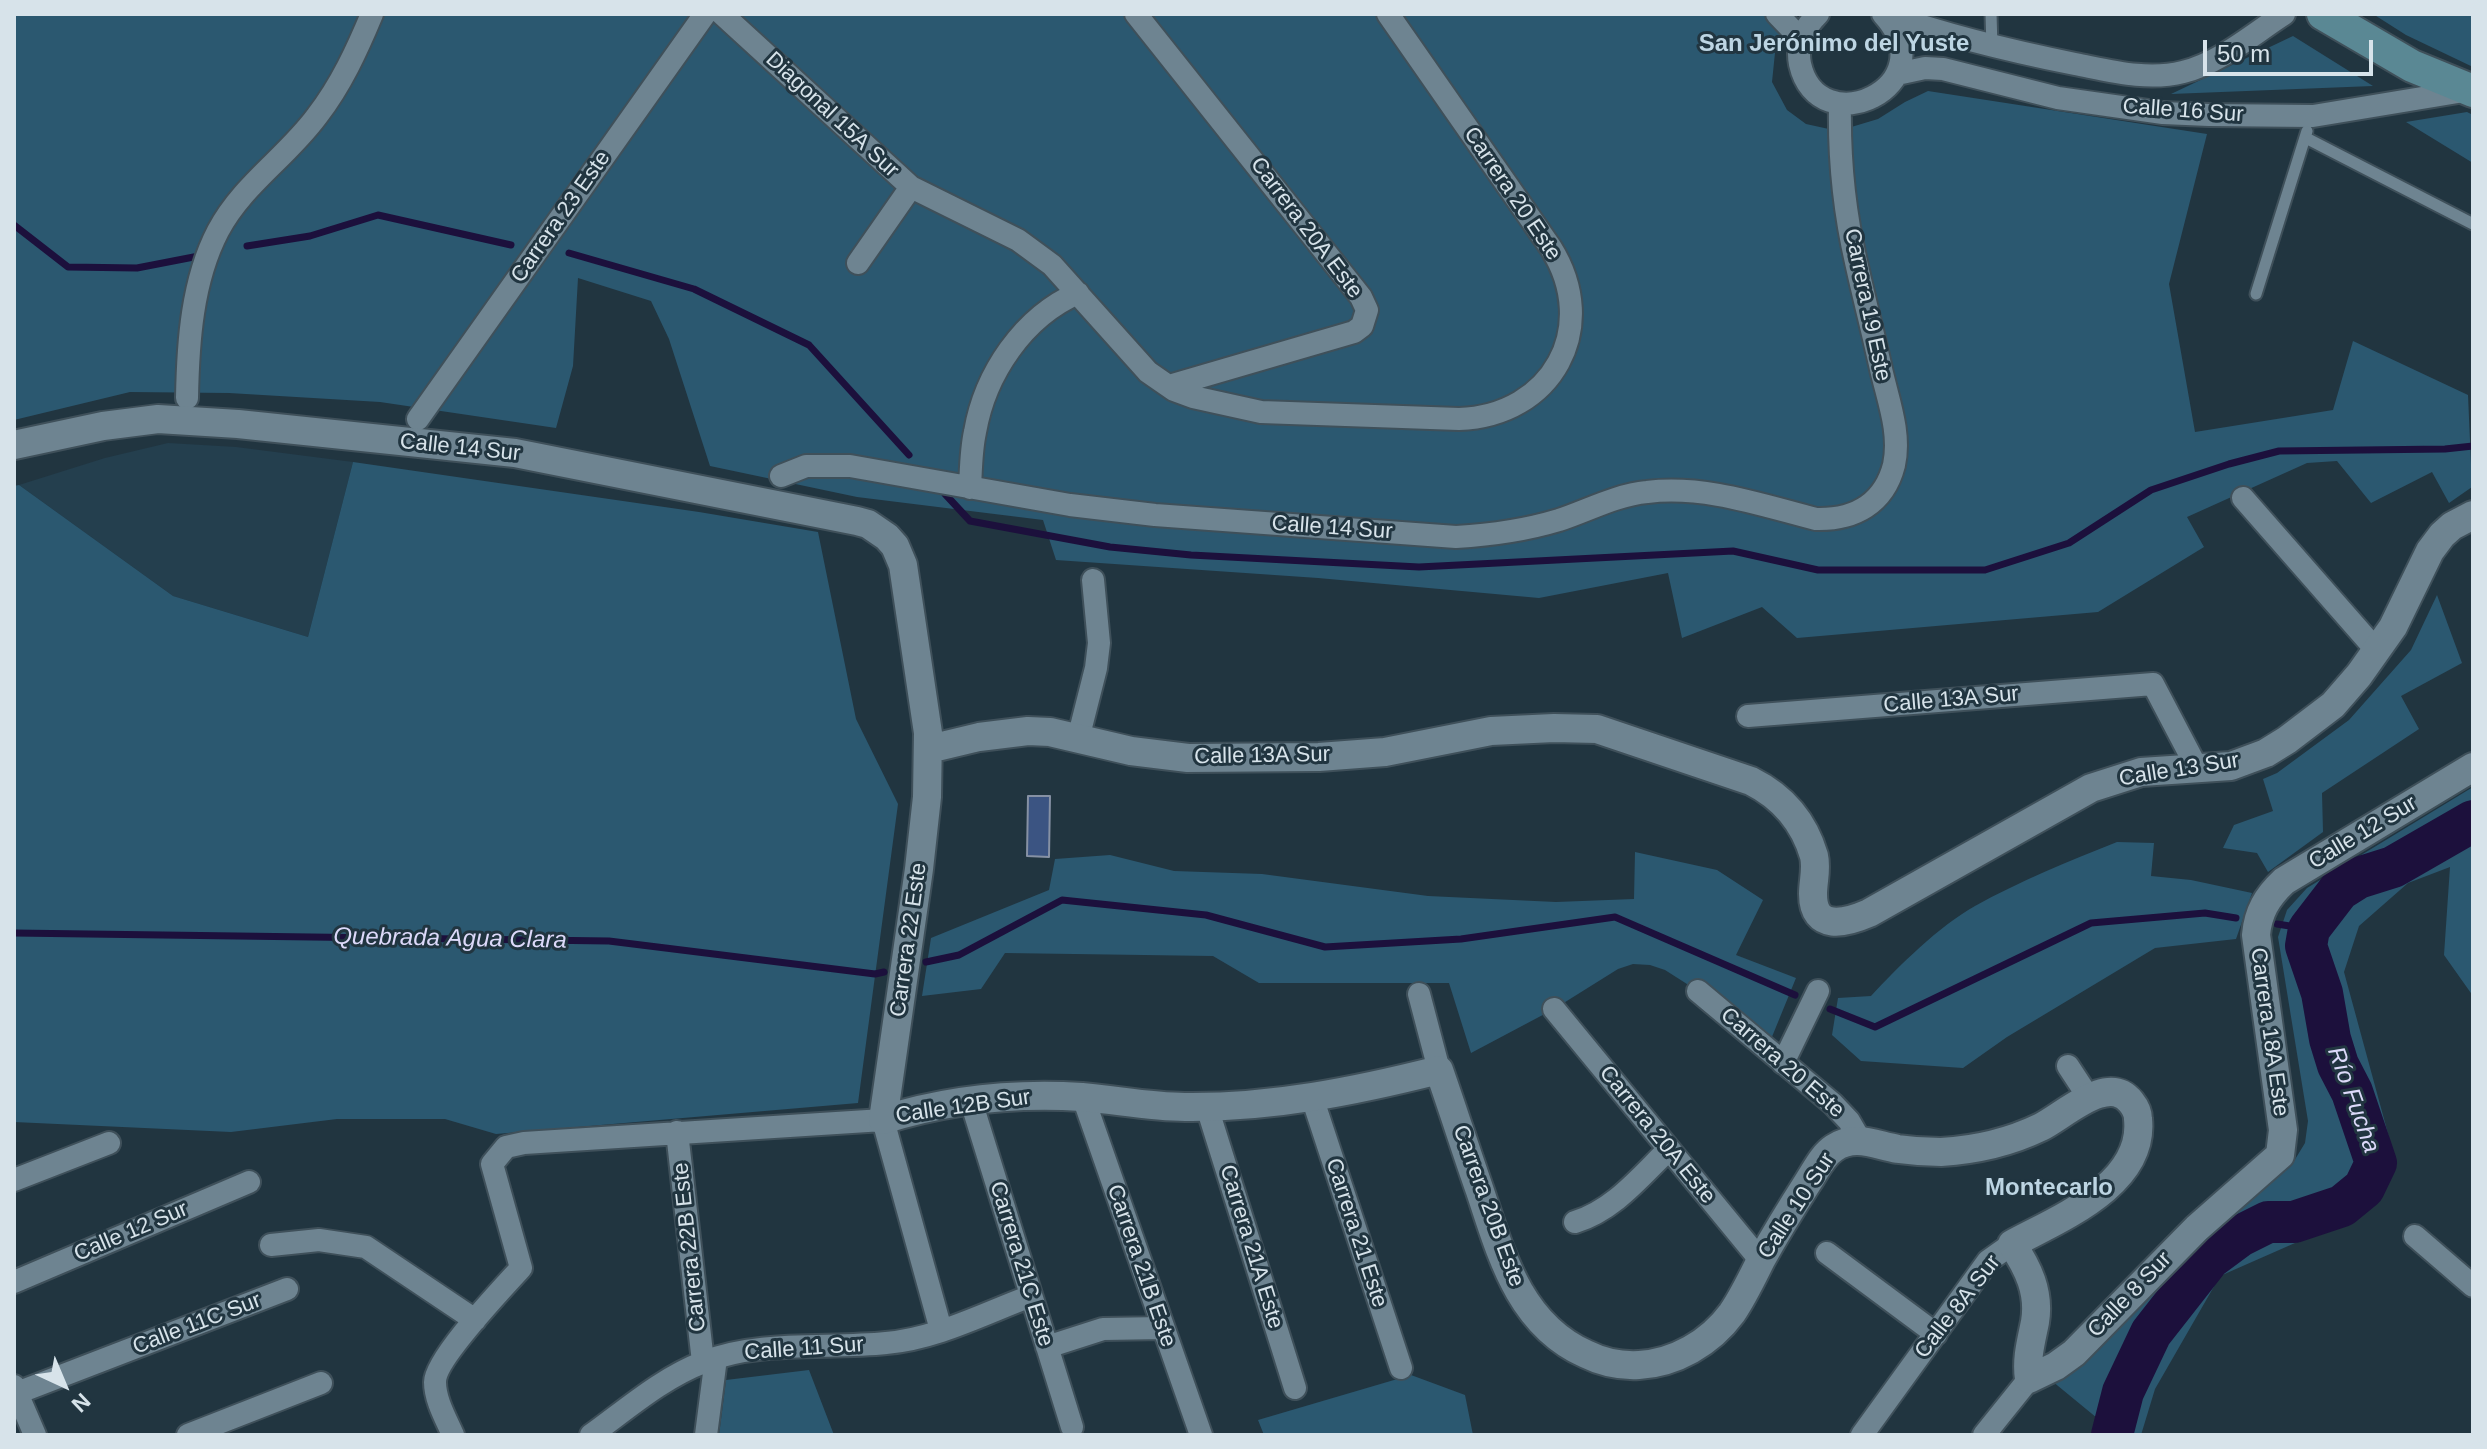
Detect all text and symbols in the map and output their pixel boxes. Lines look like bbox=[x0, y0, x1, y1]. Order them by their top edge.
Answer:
scale bar bbox=[2207, 24, 2377, 74]
district label: San Jerónimo del Yuste bbox=[1699, 30, 1969, 58]
text: 50 m bbox=[2217, 40, 2270, 67]
street label: Diagonal 15A Sur bbox=[760, 47, 904, 183]
street label: Calle 16 Sur bbox=[2122, 94, 2244, 128]
street label: Carrera 20 Este bbox=[1458, 122, 1566, 266]
street label: Carrera 23 Este bbox=[506, 146, 616, 288]
street label: Carrera 20A Este bbox=[1244, 152, 1368, 304]
street label: Carrera 19 Este bbox=[1838, 226, 1896, 384]
street label: Calle 14 Sur bbox=[398, 429, 522, 467]
street label: Calle 14 Sur bbox=[1271, 511, 1393, 545]
street label: Calle 13A Sur bbox=[1882, 681, 2020, 719]
street label: Calle 13A Sur bbox=[1194, 742, 1330, 770]
street label: Calle 13 Sur bbox=[2117, 747, 2241, 793]
street label: Calle 12 Sur bbox=[2304, 791, 2422, 875]
street label: Carrera 22 Este bbox=[885, 861, 933, 1019]
water label: Quebrada Agua Clara bbox=[333, 923, 567, 955]
street label: Carrera 18A Este bbox=[2244, 946, 2294, 1118]
street label: Carrera 20 Este bbox=[1715, 1002, 1849, 1124]
water label: Río Fucha bbox=[2321, 1043, 2385, 1157]
street label: Carrera 20A Este bbox=[1593, 1061, 1721, 1209]
street label: Calle 12B Sur bbox=[894, 1084, 1032, 1130]
street label: Carrera 20B Este bbox=[1447, 1122, 1529, 1290]
street label: Calle 10 Sur bbox=[1753, 1148, 1841, 1264]
street label: Carrera 21 Este bbox=[1319, 1155, 1393, 1311]
street label: Carrera 22B Este bbox=[668, 1161, 712, 1333]
street label: Carrera 21A Este bbox=[1214, 1162, 1288, 1332]
district label: Montecarlo bbox=[1985, 1174, 2113, 1202]
street label: Carrera 21C Este bbox=[983, 1178, 1059, 1350]
street label: Carrera 21B Este bbox=[1101, 1181, 1181, 1351]
street label: Calle 12 Sur bbox=[70, 1196, 192, 1268]
street label: Calle 8 Sur bbox=[2083, 1247, 2177, 1343]
street label: Calle 8A Sur bbox=[1910, 1250, 2006, 1364]
street label: Calle 11C Sur bbox=[129, 1287, 265, 1361]
street label: Calle 11 Sur bbox=[744, 1332, 864, 1366]
north arrow bbox=[24, 1345, 104, 1425]
text: N bbox=[67, 1388, 95, 1417]

